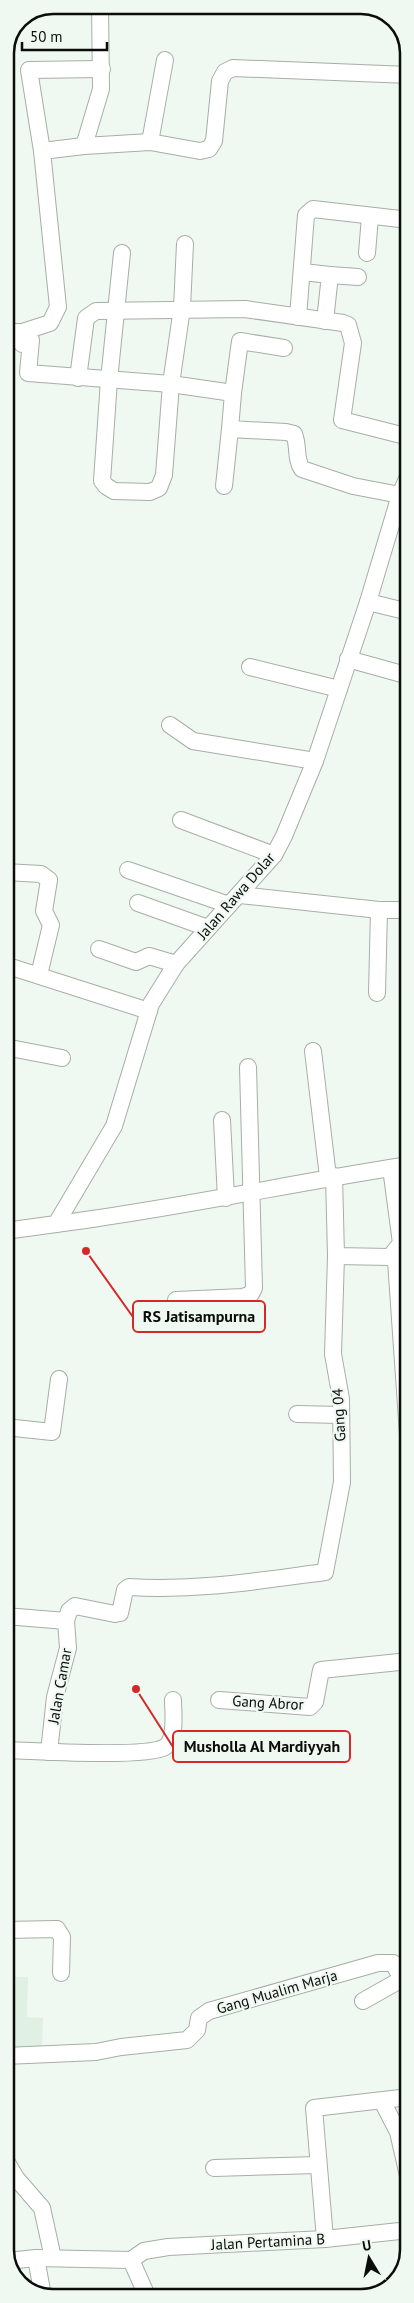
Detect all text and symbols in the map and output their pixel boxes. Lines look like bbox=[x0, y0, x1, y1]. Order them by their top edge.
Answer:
scale bar bbox=[22, 20, 108, 52]
text: 50 m bbox=[30, 27, 63, 46]
street label: Jalan Rawa Dolar bbox=[192, 848, 279, 944]
callout: RS Jatisampurna bbox=[133, 1301, 265, 1332]
text: RS Jatisampurna bbox=[143, 1306, 255, 1326]
street label: Gang 04 bbox=[328, 1388, 349, 1442]
street label: Jalan Camar bbox=[43, 1647, 75, 1726]
street label: Gang Abror bbox=[232, 1691, 304, 1714]
callout: Musholla Al Mardiyyah bbox=[173, 1731, 350, 1762]
text: Musholla Al Mardiyyah bbox=[184, 1736, 340, 1756]
street label: Gang Mualim Marja bbox=[214, 1965, 339, 2018]
street label: Jalan Pertamina B bbox=[210, 2229, 325, 2254]
north arrow bbox=[344, 2233, 394, 2283]
text: U bbox=[361, 2236, 373, 2255]

